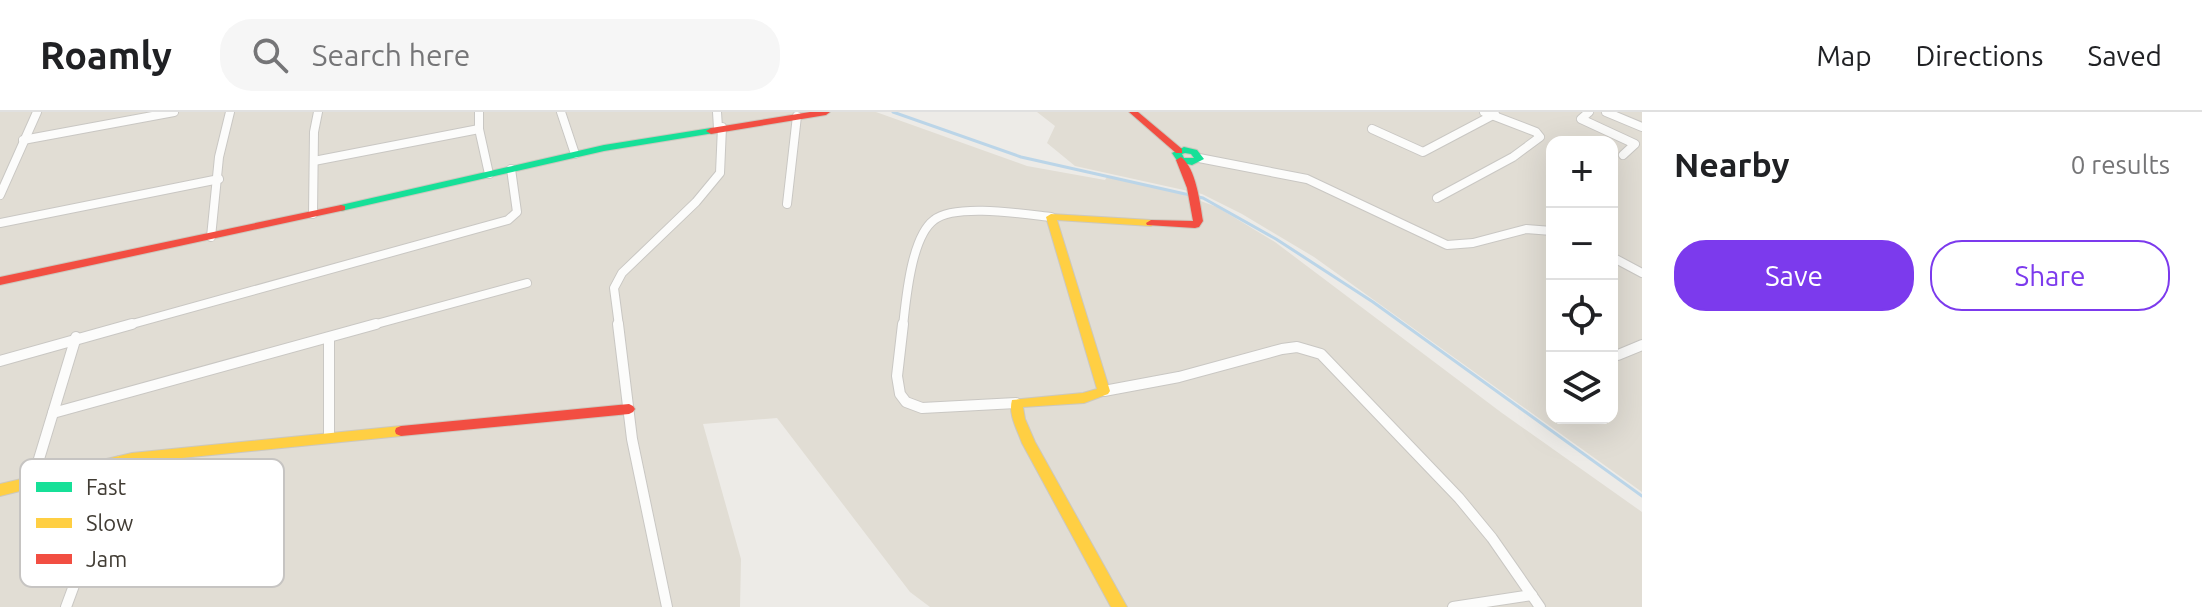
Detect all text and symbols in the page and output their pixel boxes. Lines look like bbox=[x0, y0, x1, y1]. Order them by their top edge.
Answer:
search box bbox=[220, 19, 780, 91]
icon: search bbox=[248, 33, 292, 77]
text: Roamly bbox=[40, 34, 172, 76]
text: Search here bbox=[312, 38, 470, 72]
text: Map bbox=[1816, 40, 1872, 71]
text: Directions bbox=[1916, 40, 2043, 71]
text: Saved bbox=[2087, 40, 2162, 71]
map controls bbox=[1546, 136, 1618, 424]
button: + bbox=[1546, 136, 1618, 208]
text: Nearby bbox=[1674, 145, 1789, 183]
text: 0 results bbox=[2071, 150, 2170, 179]
button: − bbox=[1546, 208, 1618, 280]
button: Save bbox=[1674, 240, 1914, 311]
button: Share bbox=[1930, 240, 2170, 311]
button: locate bbox=[1546, 280, 1618, 352]
button: layers bbox=[1546, 352, 1618, 424]
legend bbox=[20, 459, 284, 587]
text: Fast bbox=[86, 474, 127, 499]
text: Slow bbox=[86, 510, 133, 535]
text: Jam bbox=[86, 546, 127, 571]

